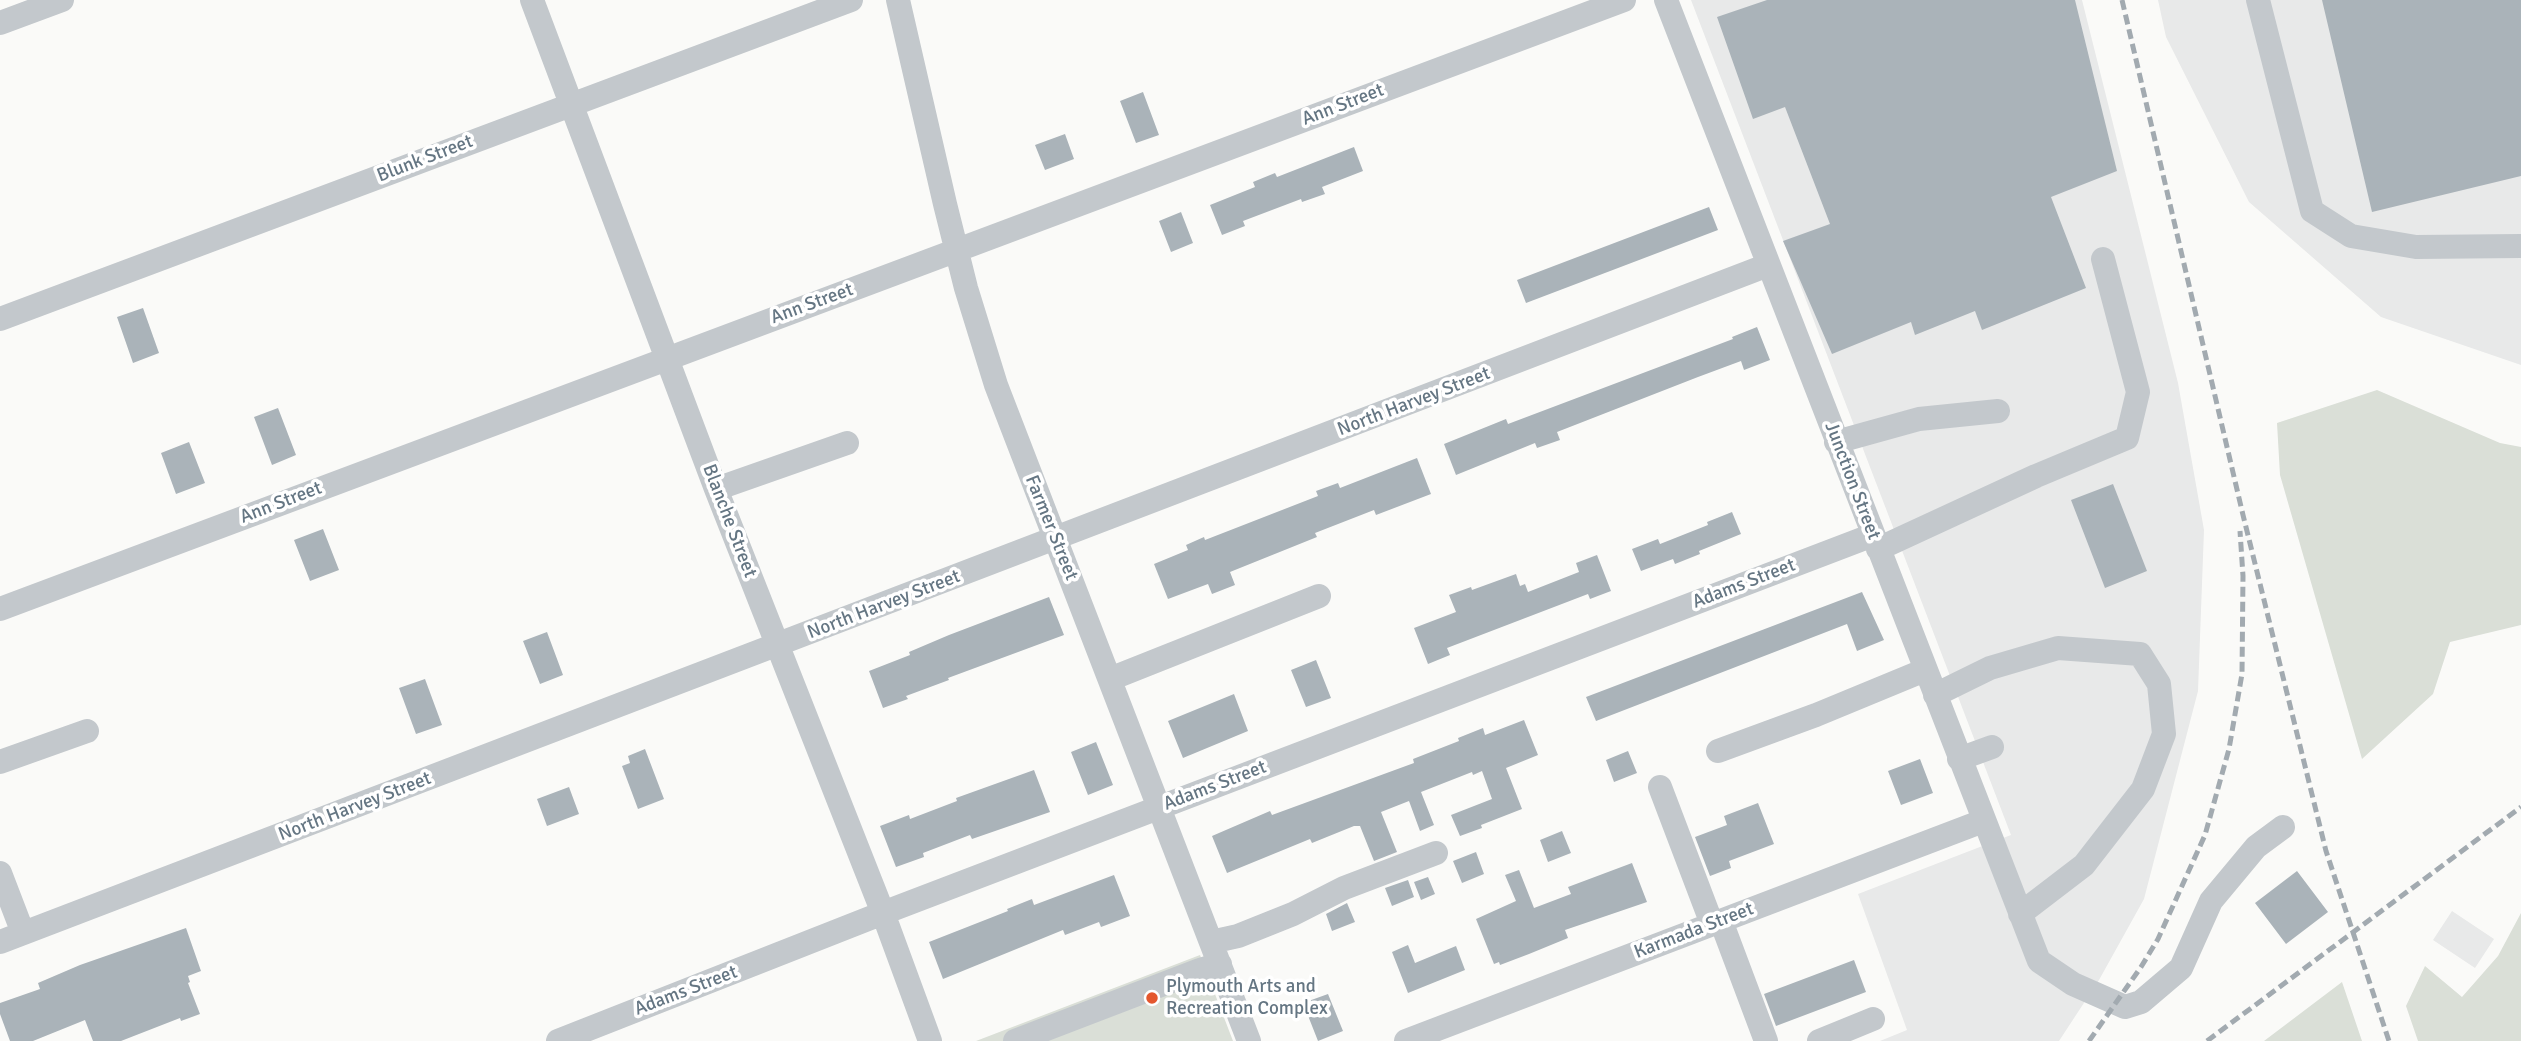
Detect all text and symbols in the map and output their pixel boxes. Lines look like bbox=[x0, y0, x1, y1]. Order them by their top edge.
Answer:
street label: Ann Street bbox=[1299, 79, 1387, 131]
street label: Blunk Street bbox=[374, 130, 476, 188]
street label: Ann Street bbox=[768, 279, 856, 329]
street label: North Harvey Street bbox=[1334, 362, 1494, 442]
street label: Junction Street bbox=[1819, 419, 1885, 543]
street label: Blanche Street bbox=[697, 461, 761, 581]
street label: Farmer Street bbox=[1020, 472, 1082, 584]
street label: Ann Street bbox=[237, 477, 325, 529]
street label: Adams Street bbox=[1689, 554, 1799, 614]
street label: North Harvey Street bbox=[804, 565, 964, 645]
street label: Adams Street bbox=[1160, 756, 1270, 816]
street label: North Harvey Street bbox=[275, 767, 435, 847]
street label: Karmada Street bbox=[1631, 898, 1757, 964]
street label: Adams Street bbox=[631, 961, 741, 1021]
place label: Plymouth Arts and Recreation Complex bbox=[1166, 976, 1328, 1020]
marker: Plymouth Arts and Recreation Complex bbox=[1144, 990, 1160, 1006]

